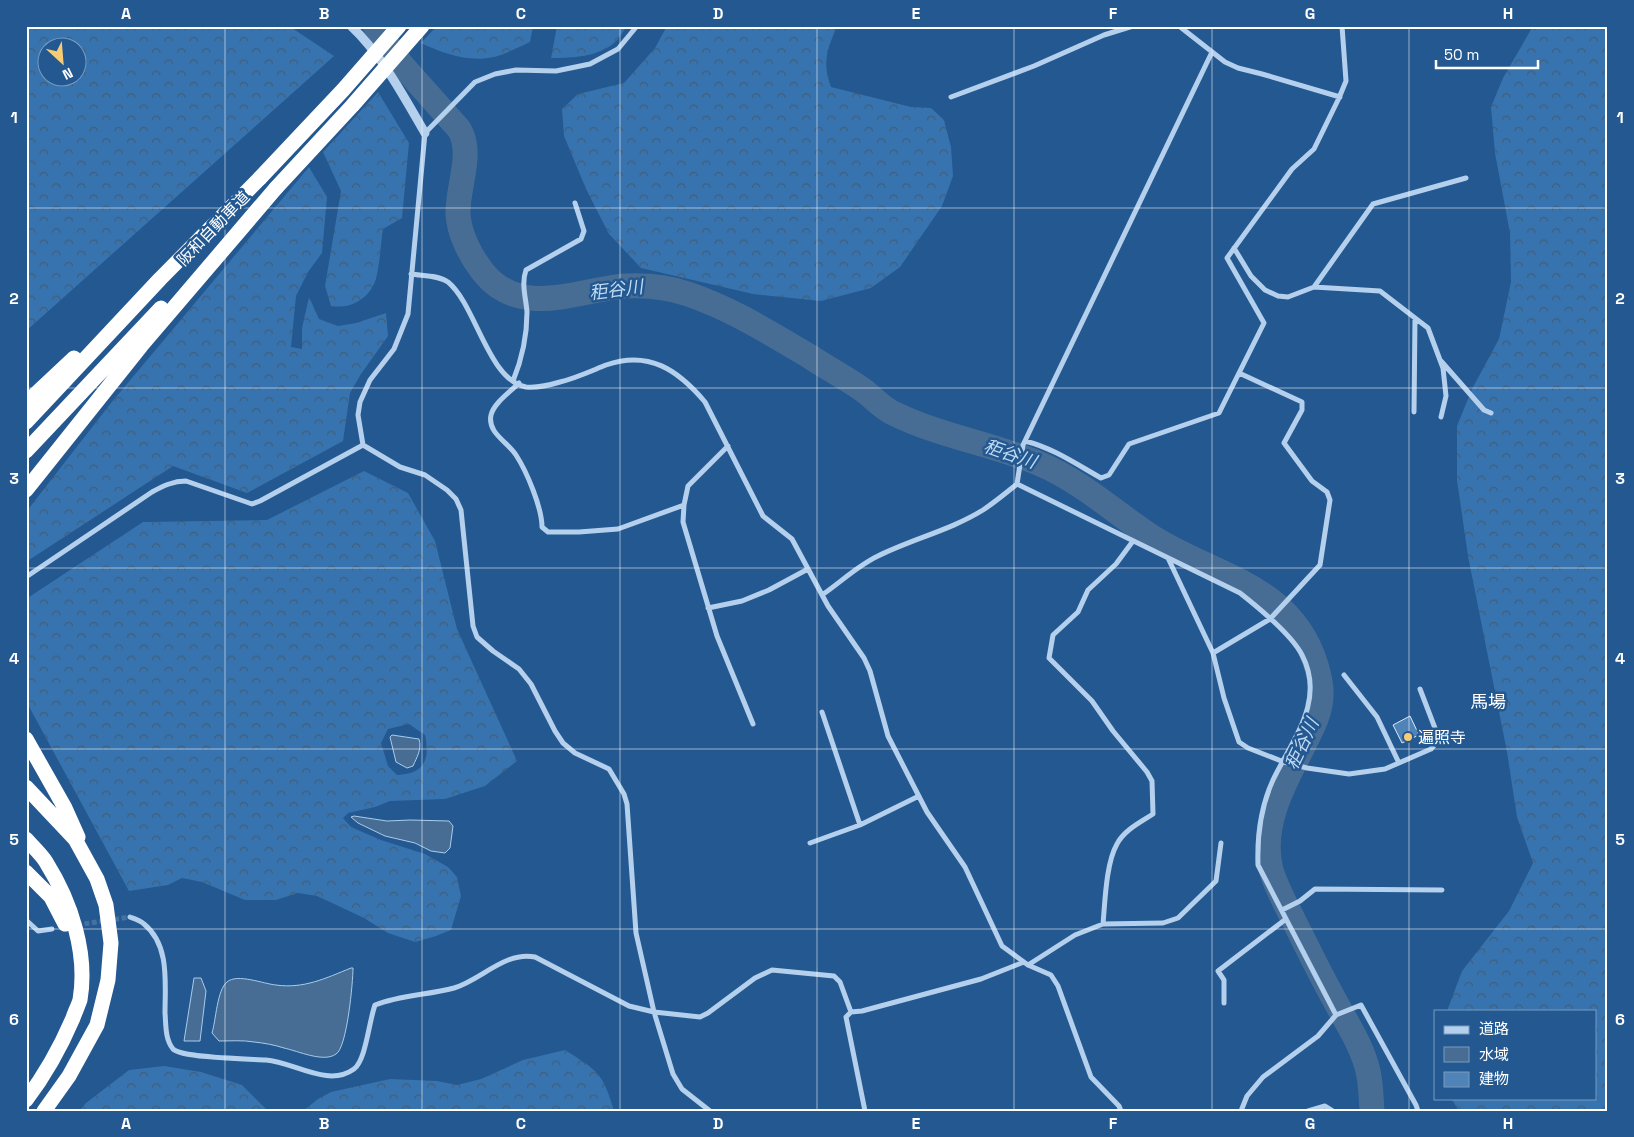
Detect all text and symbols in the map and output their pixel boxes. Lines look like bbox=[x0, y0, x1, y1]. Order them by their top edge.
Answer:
text: A bbox=[121, 3, 131, 24]
text: B bbox=[319, 3, 329, 24]
text: C bbox=[516, 3, 526, 24]
text: D bbox=[713, 3, 723, 24]
text: E bbox=[912, 3, 921, 24]
text: F bbox=[1109, 3, 1118, 24]
text: G bbox=[1305, 3, 1315, 24]
text: H bbox=[1503, 3, 1513, 24]
north arrow bbox=[38, 38, 88, 88]
scale bar bbox=[1436, 38, 1539, 70]
text: 50 m bbox=[1444, 45, 1479, 64]
text: N bbox=[60, 64, 76, 84]
text: 1 bbox=[10, 107, 18, 128]
text: 1 bbox=[1616, 107, 1624, 128]
street label: 阪和自動車道 bbox=[172, 187, 254, 270]
water label: 秬谷川 bbox=[588, 275, 646, 304]
text: 2 bbox=[9, 288, 19, 309]
text: 2 bbox=[1615, 288, 1625, 309]
water label: 秬谷川 bbox=[981, 434, 1041, 474]
text: 3 bbox=[9, 468, 19, 489]
text: 3 bbox=[1615, 468, 1625, 489]
text: 4 bbox=[9, 648, 19, 669]
text: 4 bbox=[1615, 648, 1625, 669]
district label: 馬場 bbox=[1470, 690, 1506, 713]
water label: 秬谷川 bbox=[1280, 713, 1324, 773]
place label: 遍照寺 bbox=[1418, 727, 1466, 748]
marker: 遍照寺 bbox=[1402, 731, 1414, 743]
text: 5 bbox=[9, 829, 19, 850]
text: 5 bbox=[1615, 829, 1625, 850]
text: 6 bbox=[9, 1009, 19, 1030]
text: 6 bbox=[1615, 1009, 1625, 1030]
legend bbox=[1434, 1010, 1596, 1100]
text: 道路 bbox=[1479, 1019, 1509, 1038]
text: 水域 bbox=[1479, 1045, 1509, 1064]
text: 建物 bbox=[1479, 1069, 1509, 1088]
text: A bbox=[121, 1113, 131, 1134]
text: B bbox=[319, 1113, 329, 1134]
text: C bbox=[516, 1113, 526, 1134]
text: D bbox=[713, 1113, 723, 1134]
text: E bbox=[912, 1113, 921, 1134]
text: F bbox=[1109, 1113, 1118, 1134]
text: G bbox=[1305, 1113, 1315, 1134]
text: H bbox=[1503, 1113, 1513, 1134]

